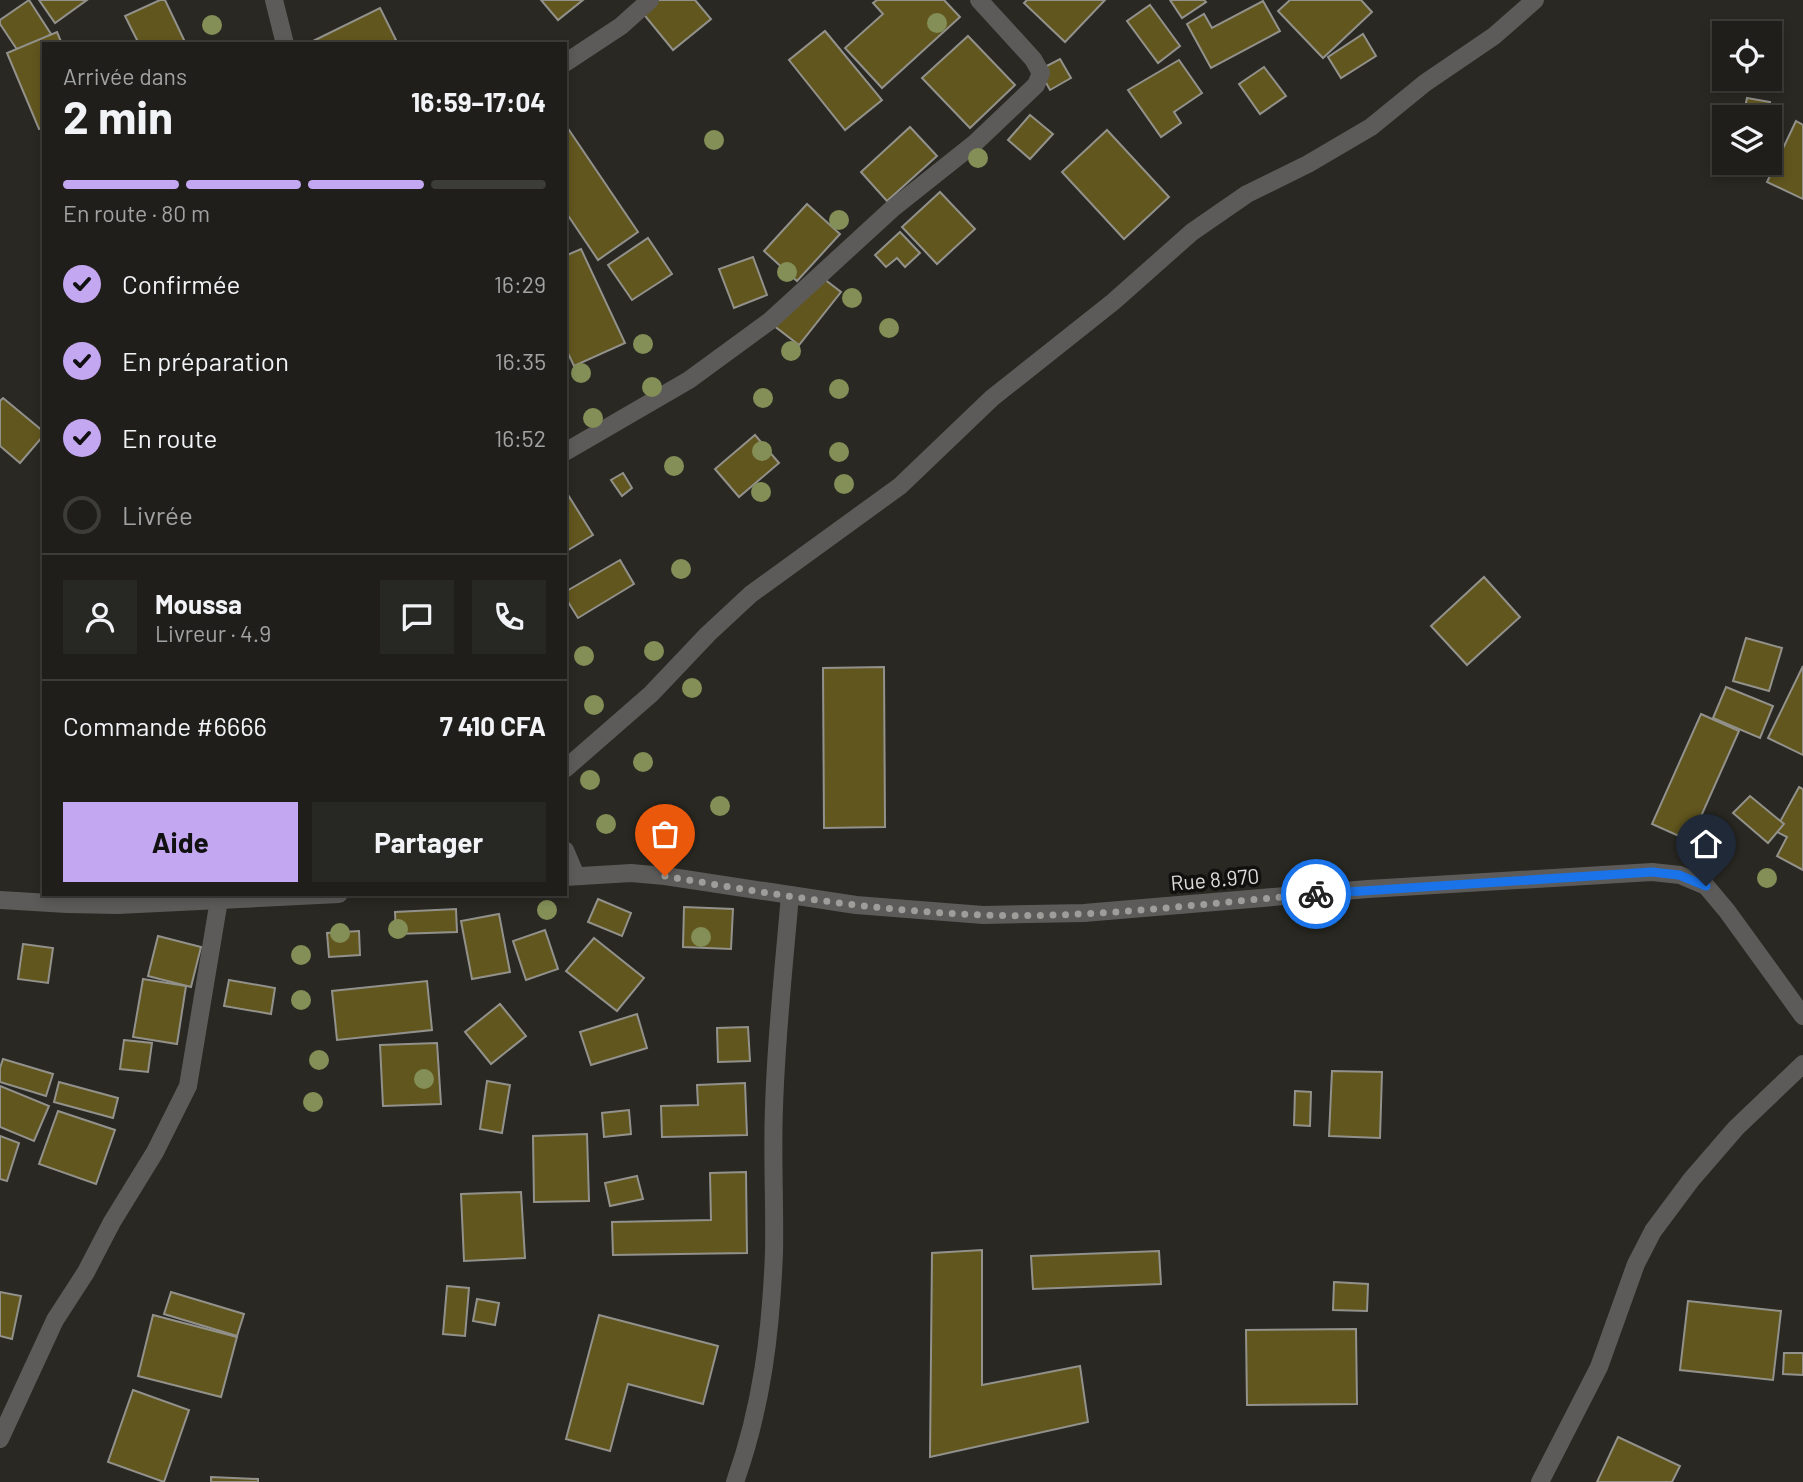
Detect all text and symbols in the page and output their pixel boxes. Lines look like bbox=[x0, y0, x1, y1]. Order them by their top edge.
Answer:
map controls bbox=[1712, 21, 1782, 175]
button: locate bbox=[1712, 21, 1782, 91]
text: Arrivée dans bbox=[63, 62, 187, 90]
text: 16:59–17:04 bbox=[411, 86, 546, 117]
text: 2 min bbox=[63, 88, 173, 143]
button: layers bbox=[1712, 105, 1782, 175]
text: En route · 80 m bbox=[63, 199, 210, 227]
icon: check bbox=[63, 265, 101, 303]
text: Confirmée bbox=[122, 268, 240, 299]
text: 16:29 bbox=[494, 270, 546, 298]
icon: check bbox=[63, 342, 101, 380]
text: En préparation bbox=[122, 345, 289, 376]
text: 16:35 bbox=[495, 347, 546, 375]
icon: check bbox=[63, 419, 101, 457]
text: En route bbox=[122, 422, 217, 453]
text: 16:52 bbox=[494, 424, 546, 452]
text: Livrée bbox=[122, 499, 193, 530]
button: person bbox=[63, 580, 137, 654]
button: chat bbox=[380, 580, 454, 654]
button: phone bbox=[472, 580, 546, 654]
text: Moussa bbox=[155, 588, 242, 619]
text: Livreur · 4.9 bbox=[155, 619, 271, 647]
text: Commande #6666 bbox=[63, 710, 267, 741]
text: 7 410 CFA bbox=[440, 710, 546, 741]
button: Aide bbox=[63, 802, 298, 882]
button: Partager bbox=[312, 802, 546, 882]
pin bbox=[635, 804, 695, 876]
pin bbox=[1676, 814, 1736, 886]
icon: bag bbox=[646, 815, 684, 853]
icon: home bbox=[1687, 825, 1725, 863]
courier bbox=[1281, 859, 1351, 929]
street label: Rue 8.970 bbox=[1169, 862, 1260, 895]
icon: bike bbox=[1297, 875, 1335, 913]

